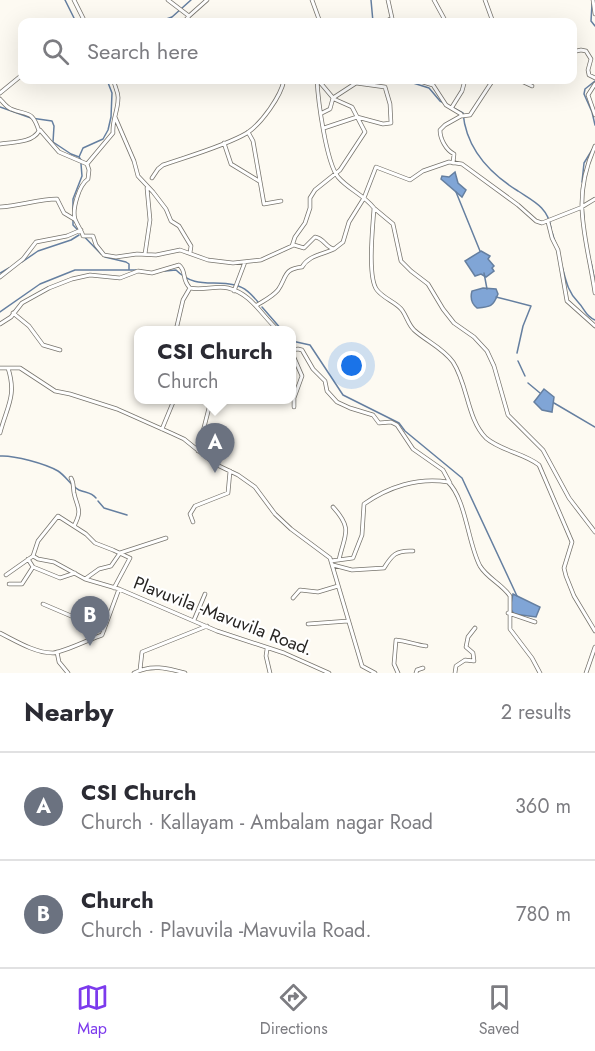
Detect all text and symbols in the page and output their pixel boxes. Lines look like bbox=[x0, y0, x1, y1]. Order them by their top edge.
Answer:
search box bbox=[18, 18, 577, 84]
icon: search bbox=[39, 35, 72, 68]
text: Search here bbox=[87, 35, 198, 67]
popup bbox=[134, 326, 296, 404]
text: CSI Church bbox=[157, 335, 273, 367]
your location bbox=[337, 351, 366, 380]
text: Church bbox=[157, 367, 219, 396]
pin: A bbox=[196, 424, 234, 473]
street label: Plavuvila -Mavuvila Road. bbox=[130, 570, 316, 662]
pin: B bbox=[70, 596, 110, 646]
text: Nearby bbox=[24, 693, 113, 731]
text: 2 results bbox=[501, 698, 571, 727]
text: CSI Church bbox=[81, 776, 197, 808]
text: A bbox=[36, 792, 51, 821]
text: 360 m bbox=[515, 792, 571, 821]
text: Church · Kallayam - Ambalam nagar Road bbox=[81, 808, 433, 837]
text: Church bbox=[81, 884, 154, 916]
text: B bbox=[37, 900, 50, 929]
text: 780 m bbox=[516, 900, 571, 929]
text: Church · Plavuvila -Mavuvila Road. bbox=[81, 916, 372, 945]
tab: Map bbox=[76, 981, 109, 1040]
tab: Directions bbox=[260, 981, 328, 1040]
tab: Saved bbox=[479, 981, 519, 1040]

